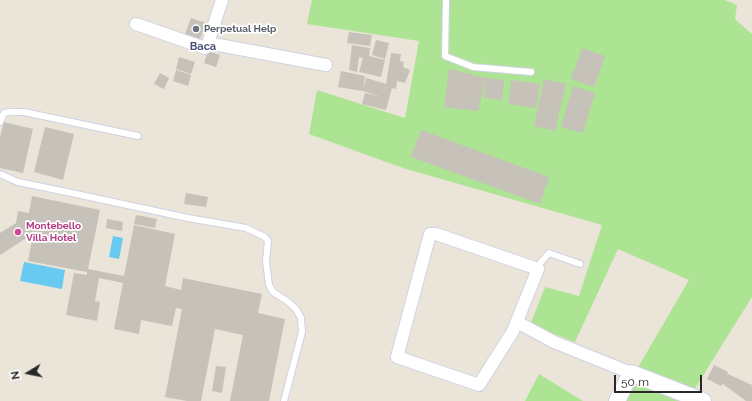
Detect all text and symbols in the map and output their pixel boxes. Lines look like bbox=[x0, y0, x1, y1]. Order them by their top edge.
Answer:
place label: Perpetual Help bbox=[204, 23, 276, 35]
marker: Perpetual Help bbox=[191, 24, 201, 34]
district label: Baca bbox=[190, 40, 216, 54]
place label: Montebello Villa Hotel bbox=[26, 220, 81, 244]
marker: Montebello Villa Hotel bbox=[13, 227, 23, 237]
north arrow bbox=[8, 353, 48, 393]
scale bar bbox=[616, 367, 704, 393]
text: N bbox=[9, 370, 23, 380]
text: 50 m bbox=[621, 375, 649, 389]

